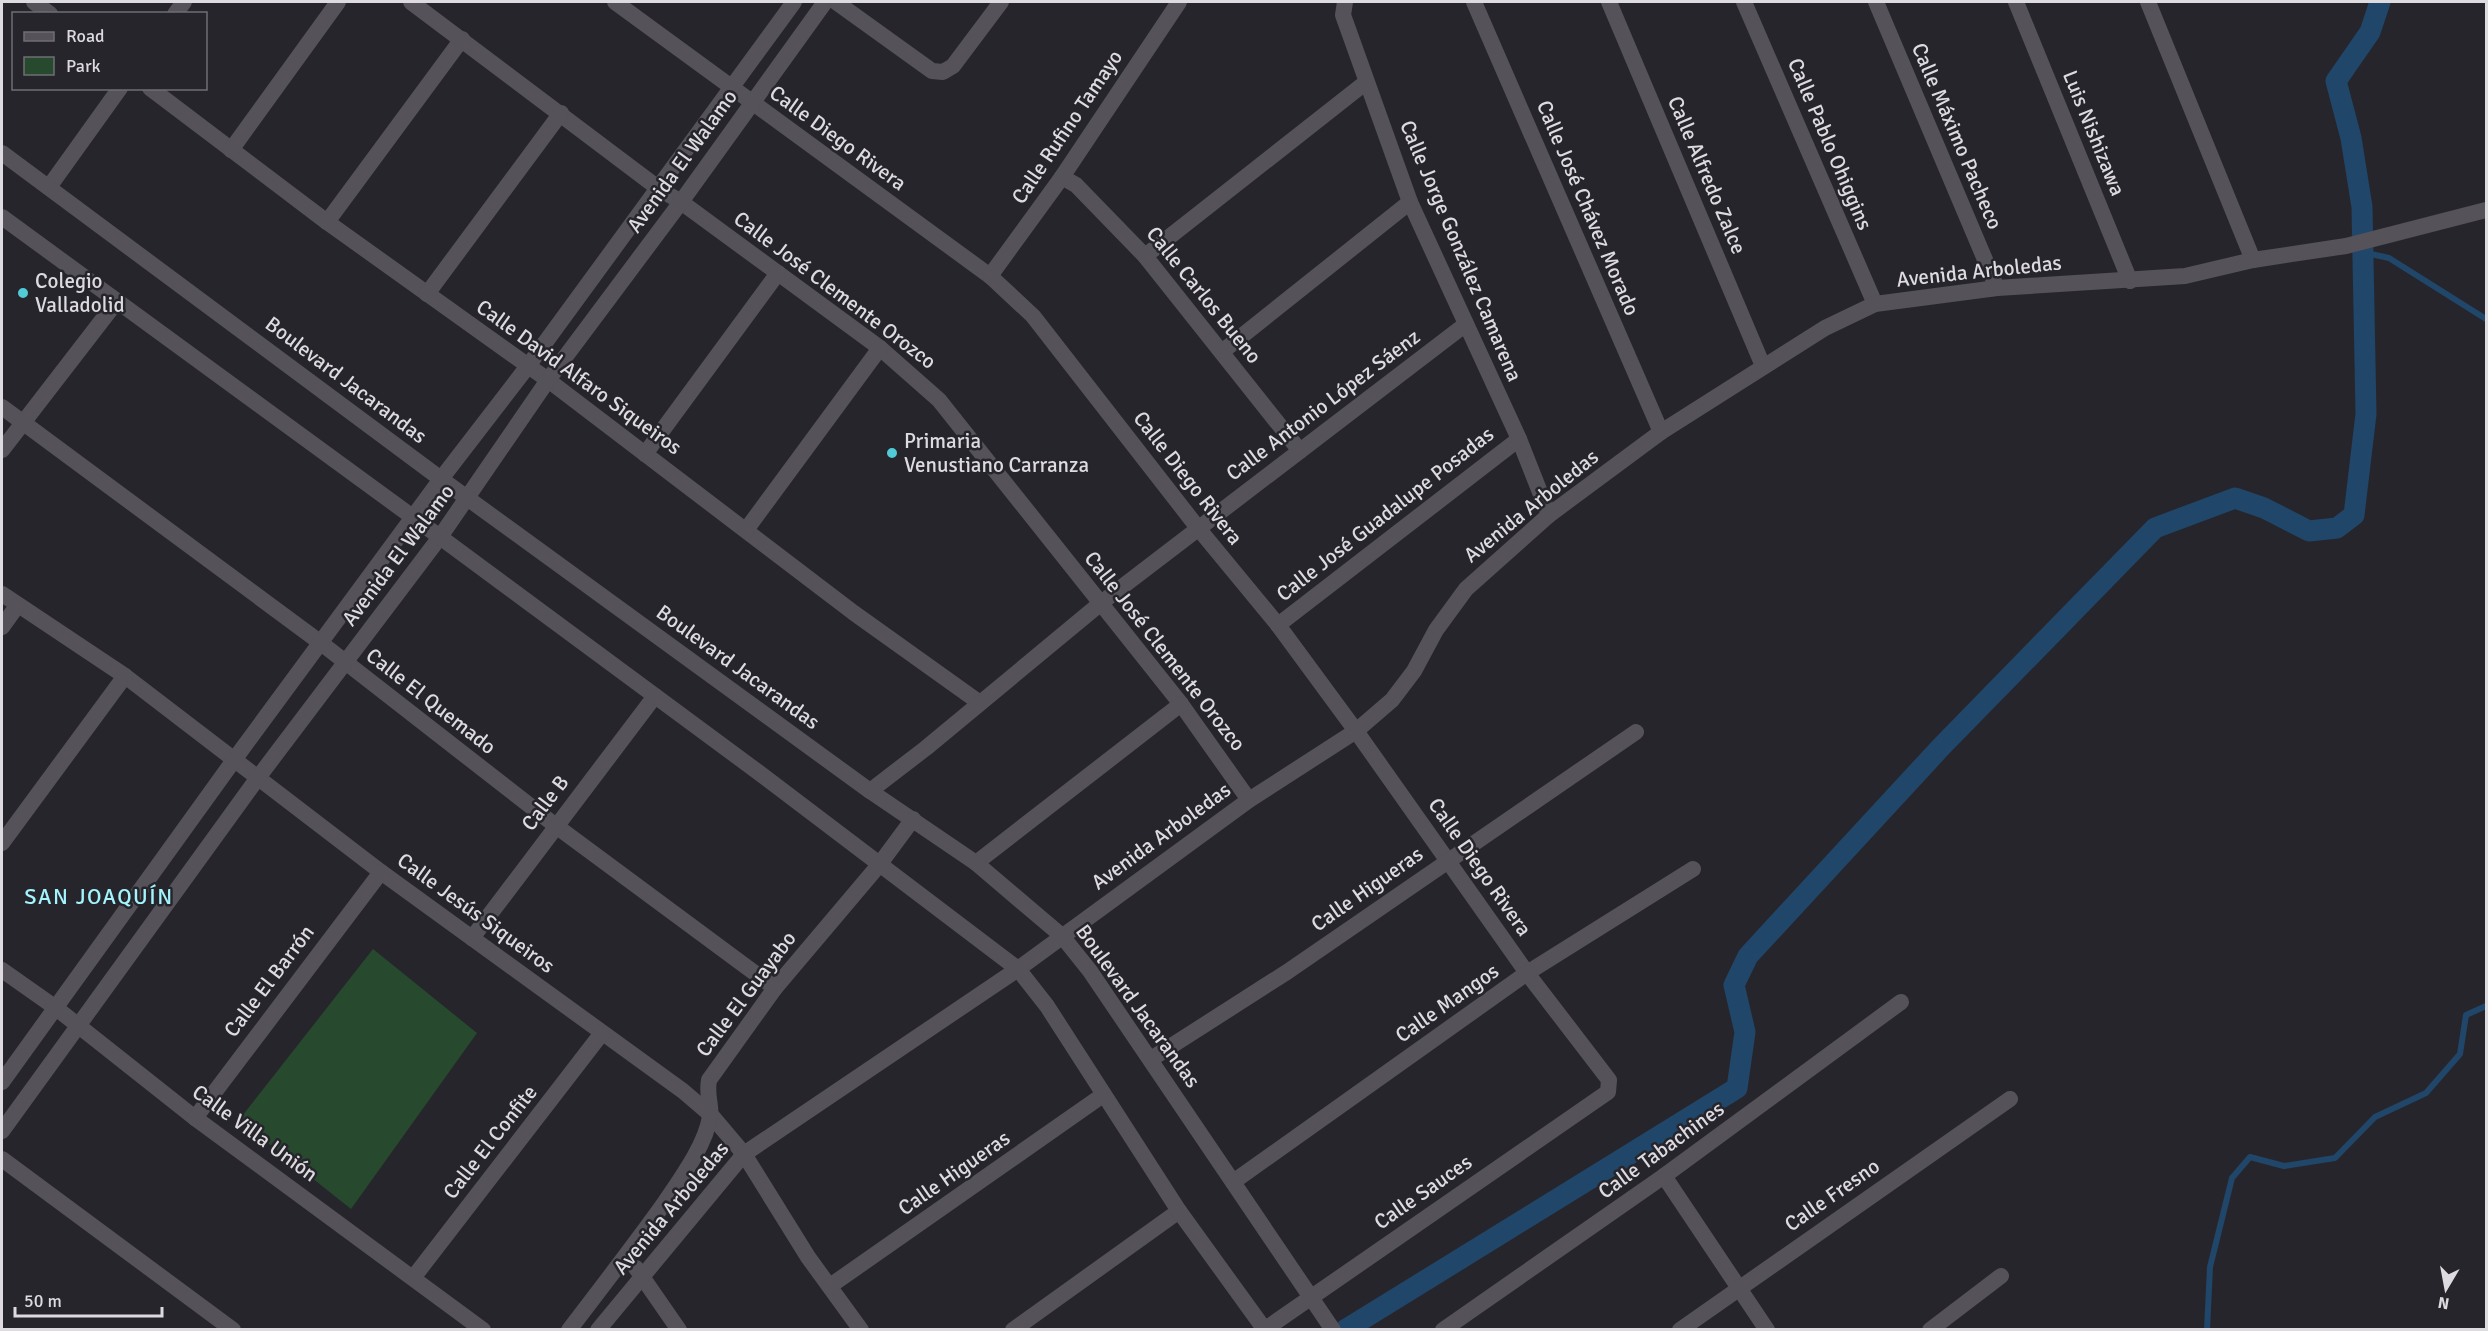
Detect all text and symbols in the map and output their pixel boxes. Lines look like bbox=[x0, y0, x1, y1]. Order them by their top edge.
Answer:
legend bbox=[12, 12, 207, 90]
text: Road bbox=[66, 25, 105, 47]
street label: Calle Máximo Pacheco bbox=[1906, 39, 2008, 233]
street label: Calle Rufino Tamayo bbox=[1006, 45, 1128, 209]
street label: Calle Pablo Ohiggins bbox=[1782, 54, 1878, 234]
text: Park bbox=[66, 55, 101, 77]
street label: Luis Nishizawa bbox=[2057, 66, 2131, 200]
street label: Calle Diego Rivera bbox=[765, 80, 911, 196]
street label: Avenida El Walamo bbox=[621, 84, 743, 238]
street label: Calle Alfredo Zalce bbox=[1662, 92, 1752, 258]
street label: Calle José Chávez Morado bbox=[1531, 97, 1645, 319]
street label: Calle Jorge González Camarena bbox=[1394, 117, 1528, 385]
street label: Calle José Clemente Orozco bbox=[729, 205, 941, 375]
street label: Calle Carlos Bueno bbox=[1141, 221, 1267, 369]
street label: Avenida Arboledas bbox=[1895, 249, 2063, 293]
place label: Colegio Valladolid bbox=[35, 268, 125, 318]
marker: Colegio Valladolid bbox=[16, 286, 30, 300]
street label: Calle David Alfaro Siqueiros bbox=[471, 294, 687, 460]
street label: Boulevard Jacarandas bbox=[260, 311, 432, 449]
street label: Calle Antonio López Sáenz bbox=[1221, 324, 1425, 486]
street label: Calle Diego Rivera bbox=[1128, 406, 1248, 550]
street label: Calle José Guadalupe Posadas bbox=[1271, 421, 1499, 607]
place label: Primaria Venustiano Carranza bbox=[904, 428, 1089, 478]
street label: Avenida Arboledas bbox=[1458, 444, 1604, 568]
marker: Primaria Venustiano Carranza bbox=[885, 446, 899, 460]
street label: Avenida El Walamo bbox=[336, 479, 460, 631]
street label: Calle José Clemente Orozco bbox=[1079, 546, 1251, 756]
street label: Boulevard Jacarandas bbox=[651, 599, 825, 735]
street label: Calle El Quemado bbox=[361, 642, 501, 760]
street label: Calle B bbox=[516, 770, 574, 836]
street label: Avenida Arboledas bbox=[1086, 777, 1236, 895]
street label: Calle Diego Rivera bbox=[1423, 793, 1537, 941]
street label: Calle Higueras bbox=[1306, 841, 1428, 937]
street label: Calle Jesús Siqueiros bbox=[392, 847, 560, 979]
district label: SAN JOAQUÍN bbox=[24, 883, 174, 910]
street label: Boulevard Jacarandas bbox=[1070, 919, 1206, 1093]
street label: Calle El Barrón bbox=[218, 920, 320, 1042]
street label: Calle El Guayabo bbox=[690, 926, 802, 1062]
street label: Calle Mangos bbox=[1390, 958, 1504, 1048]
street label: Calle Villa Unión bbox=[187, 1079, 323, 1187]
street label: Calle El Confite bbox=[437, 1080, 543, 1204]
street label: Calle Tabachines bbox=[1593, 1096, 1729, 1204]
street label: Calle Higueras bbox=[893, 1125, 1015, 1221]
street label: Avenida Arboledas bbox=[608, 1136, 734, 1280]
street label: Calle Sauces bbox=[1369, 1149, 1477, 1235]
street label: Calle Fresno bbox=[1779, 1153, 1885, 1237]
north arrow bbox=[2416, 1259, 2476, 1319]
scale bar bbox=[15, 1280, 162, 1318]
text: 50 m bbox=[24, 1290, 62, 1312]
text: N bbox=[2436, 1292, 2451, 1314]

